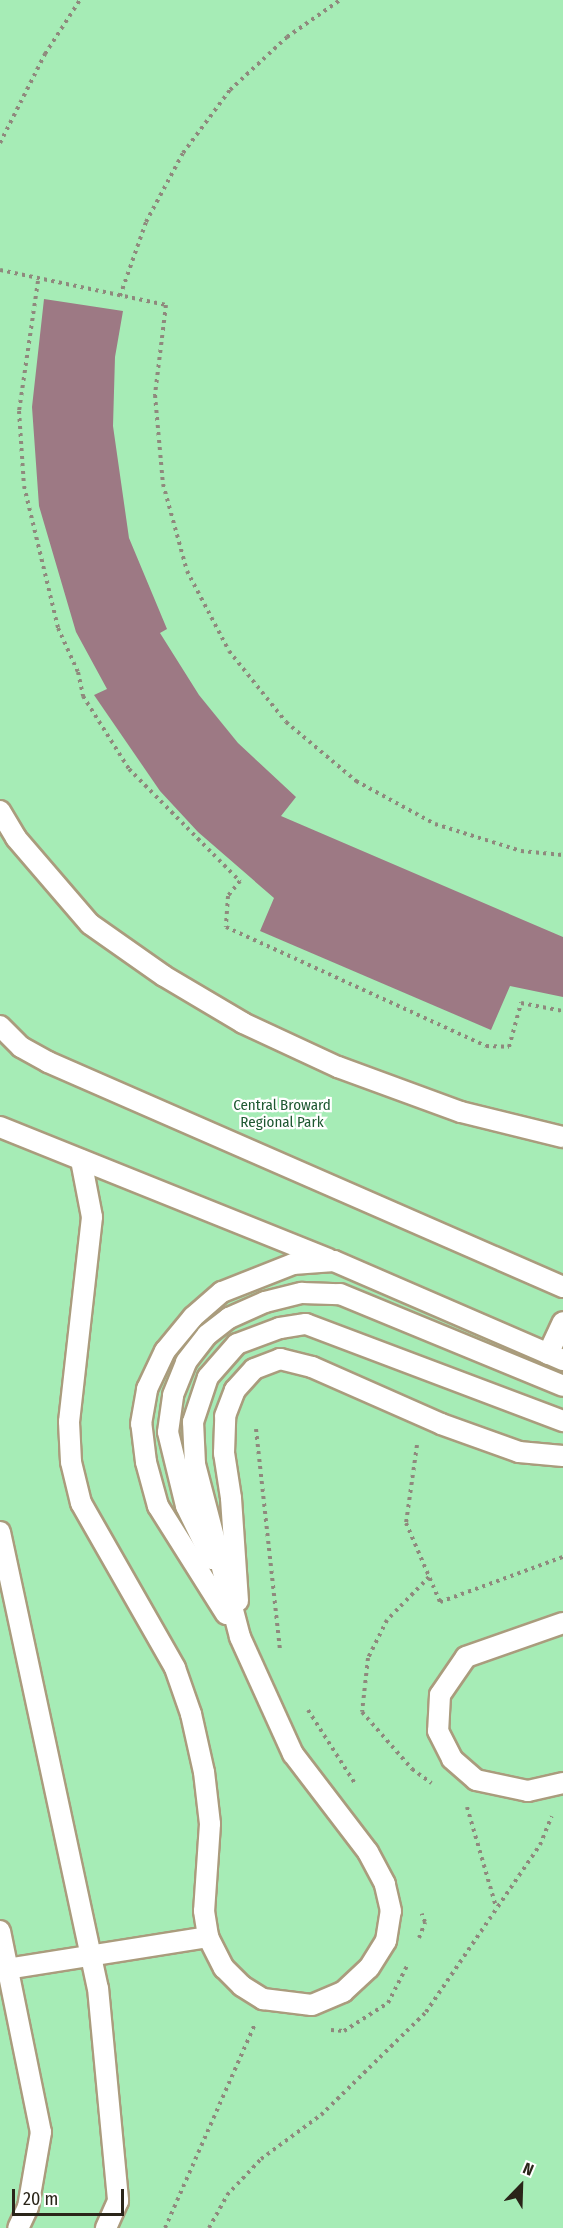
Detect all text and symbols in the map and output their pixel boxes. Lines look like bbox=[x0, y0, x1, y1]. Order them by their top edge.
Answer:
park label: Central Broward Regional Park bbox=[233, 1096, 331, 1131]
north arrow bbox=[491, 2156, 551, 2216]
text: N bbox=[520, 2158, 536, 2180]
scale bar bbox=[15, 2177, 128, 2215]
text: 20 m bbox=[23, 2188, 58, 2210]

